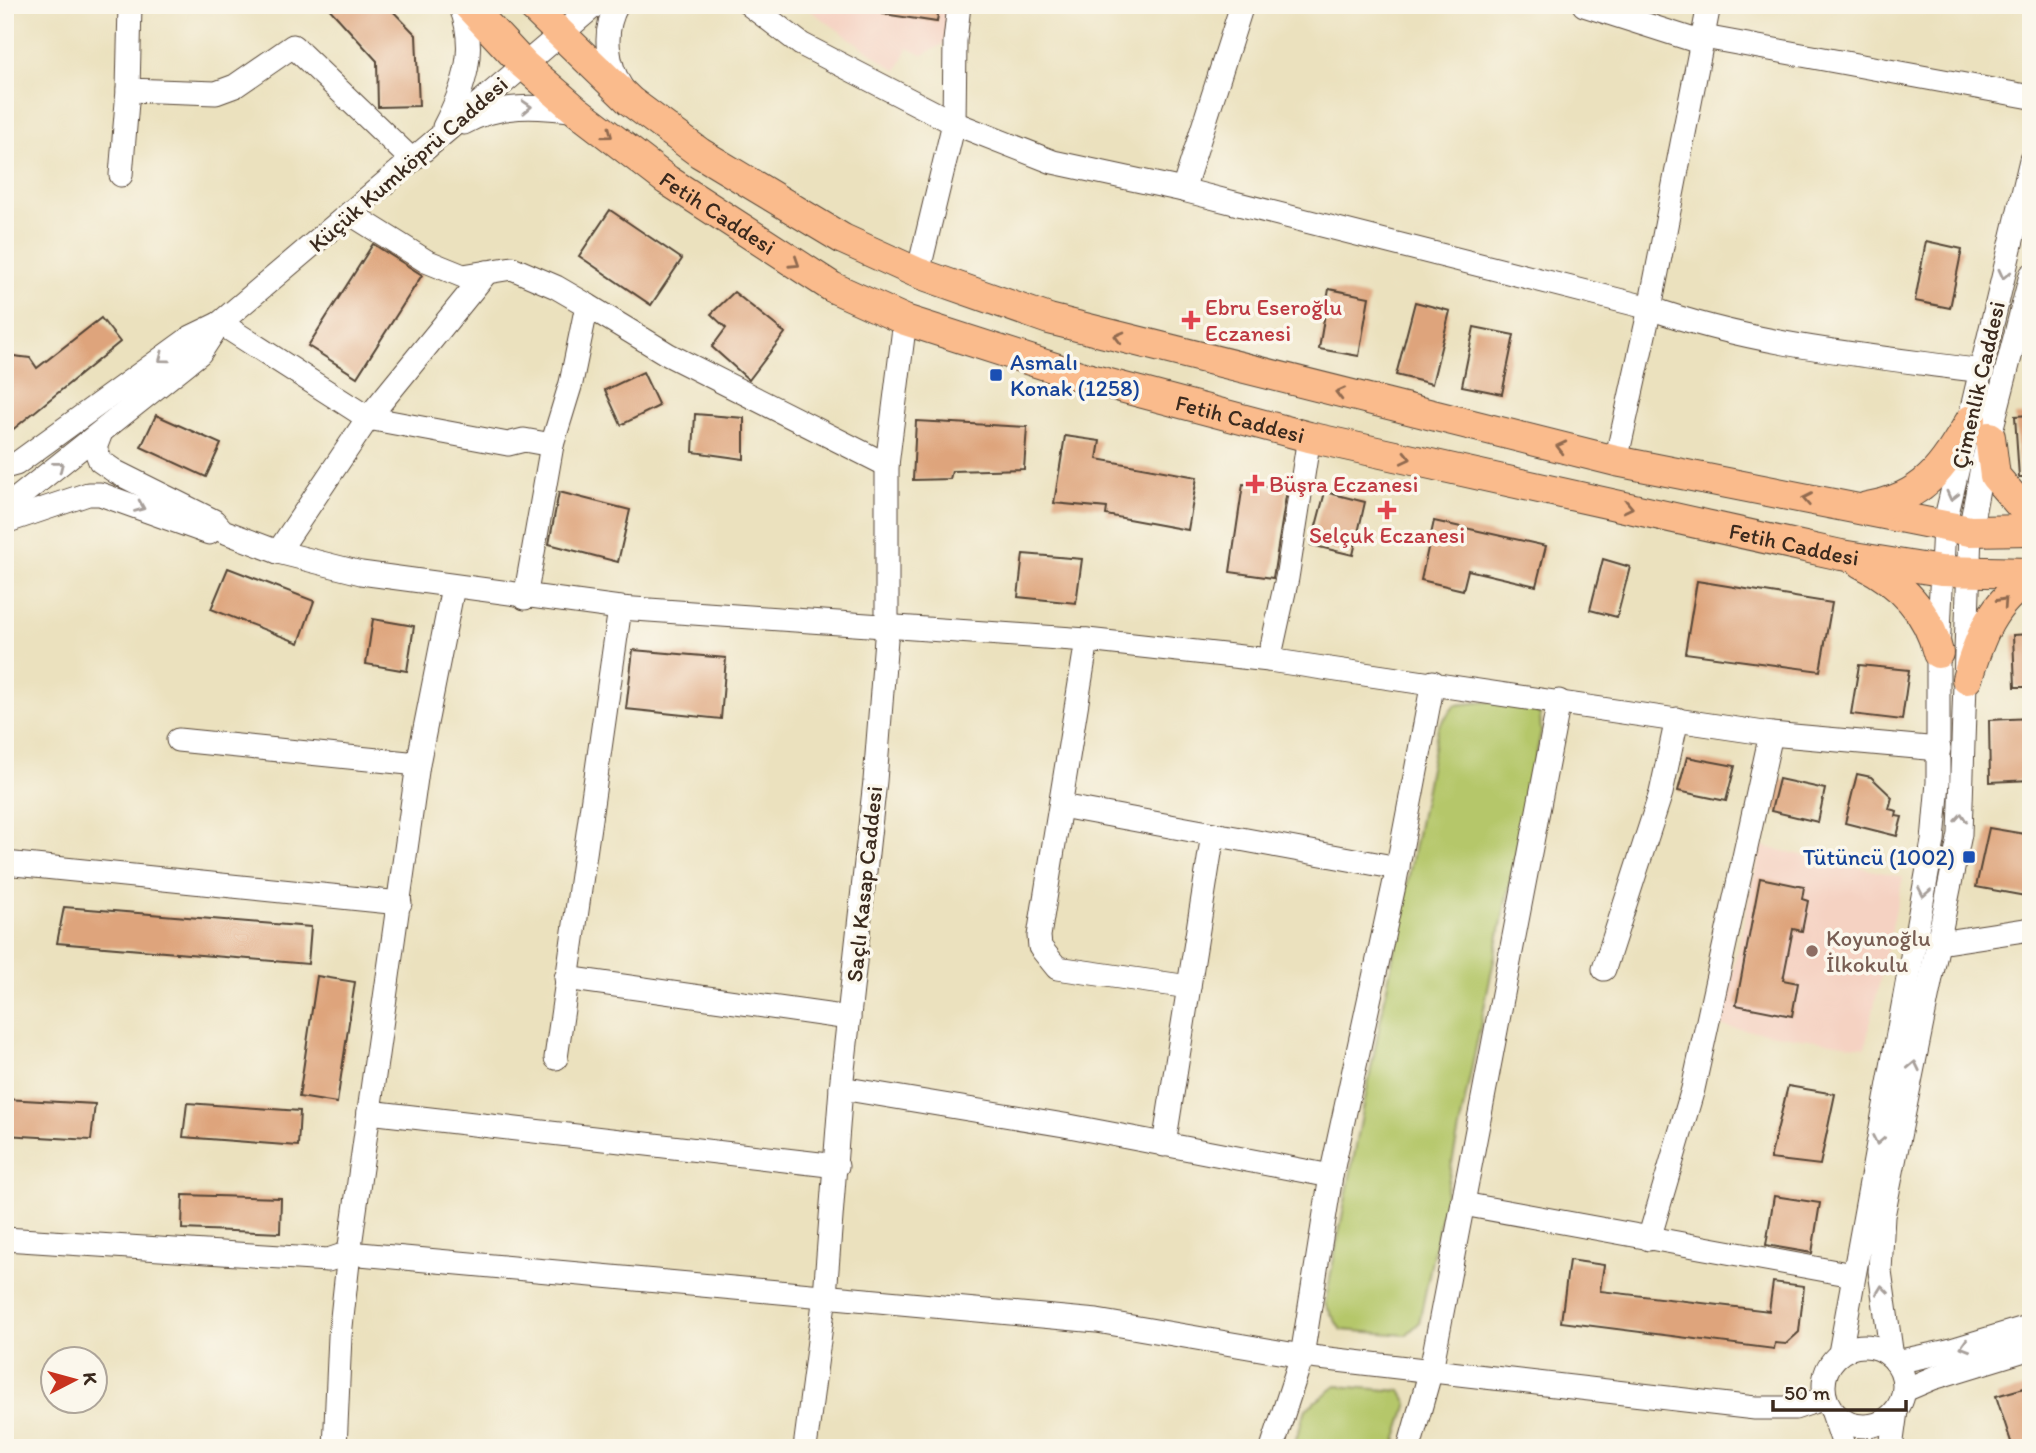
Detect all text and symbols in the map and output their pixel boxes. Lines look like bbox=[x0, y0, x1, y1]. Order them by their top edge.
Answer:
street label: Küçük Kumköprü Caddesi bbox=[303, 70, 513, 258]
one-way arrow bbox=[521, 99, 532, 114]
one-way arrow bbox=[600, 126, 613, 139]
street label: Fetih Caddesi bbox=[654, 165, 781, 261]
one-way arrow bbox=[788, 254, 801, 267]
one-way arrow bbox=[1998, 268, 2013, 280]
place label: Ebru Eseroğlu Eczanesi bbox=[1205, 293, 1342, 347]
street label: Çimenlik Caddesi bbox=[1945, 298, 2011, 472]
marker: Ebru Eseroğlu Eczanesi bbox=[1183, 312, 1199, 328]
one-way arrow bbox=[1113, 331, 1125, 345]
place label: Asmalı Konak (1258) bbox=[1010, 348, 1140, 402]
one-way arrow bbox=[158, 350, 170, 363]
marker: Asmalı Konak (1258) bbox=[988, 367, 1004, 383]
one-way arrow bbox=[1334, 387, 1346, 401]
street label: Fetih Caddesi bbox=[1173, 388, 1308, 449]
one-way arrow bbox=[1555, 441, 1567, 455]
one-way arrow bbox=[1400, 450, 1412, 465]
one-way arrow bbox=[51, 462, 64, 475]
place label: Büşra Eczanesi bbox=[1269, 470, 1418, 498]
marker: Büşra Eczanesi bbox=[1247, 476, 1263, 492]
one-way arrow bbox=[1946, 490, 1960, 502]
one-way arrow bbox=[1801, 492, 1813, 507]
one-way arrow bbox=[133, 499, 145, 513]
one-way arrow bbox=[1622, 499, 1634, 514]
marker: Selçuk Eczanesi bbox=[1379, 502, 1395, 518]
street label: Fetih Caddesi bbox=[1726, 517, 1861, 572]
place label: Selçuk Eczanesi bbox=[1309, 521, 1465, 549]
one-way arrow bbox=[1995, 597, 2007, 610]
street label: Saçlı Kasap Caddesi bbox=[840, 785, 888, 983]
one-way arrow bbox=[1953, 813, 1968, 824]
place label: Tütüncü (1002) bbox=[1803, 843, 1955, 871]
marker: Tütüncü (1002) bbox=[1961, 849, 1977, 865]
one-way arrow bbox=[1918, 886, 1933, 898]
place label: Koyunoğlu İlkokulu bbox=[1826, 924, 1931, 978]
marker: Koyunoğlu İlkokulu bbox=[1804, 943, 1820, 959]
one-way arrow bbox=[1905, 1060, 1920, 1072]
one-way arrow bbox=[1872, 1134, 1887, 1146]
one-way arrow bbox=[1875, 1284, 1890, 1296]
one-way arrow bbox=[1960, 1337, 1972, 1352]
north arrow bbox=[38, 1344, 108, 1414]
scale bar bbox=[1773, 1369, 1906, 1413]
text: K bbox=[78, 1371, 103, 1386]
text: 50 m bbox=[1784, 1380, 1831, 1405]

